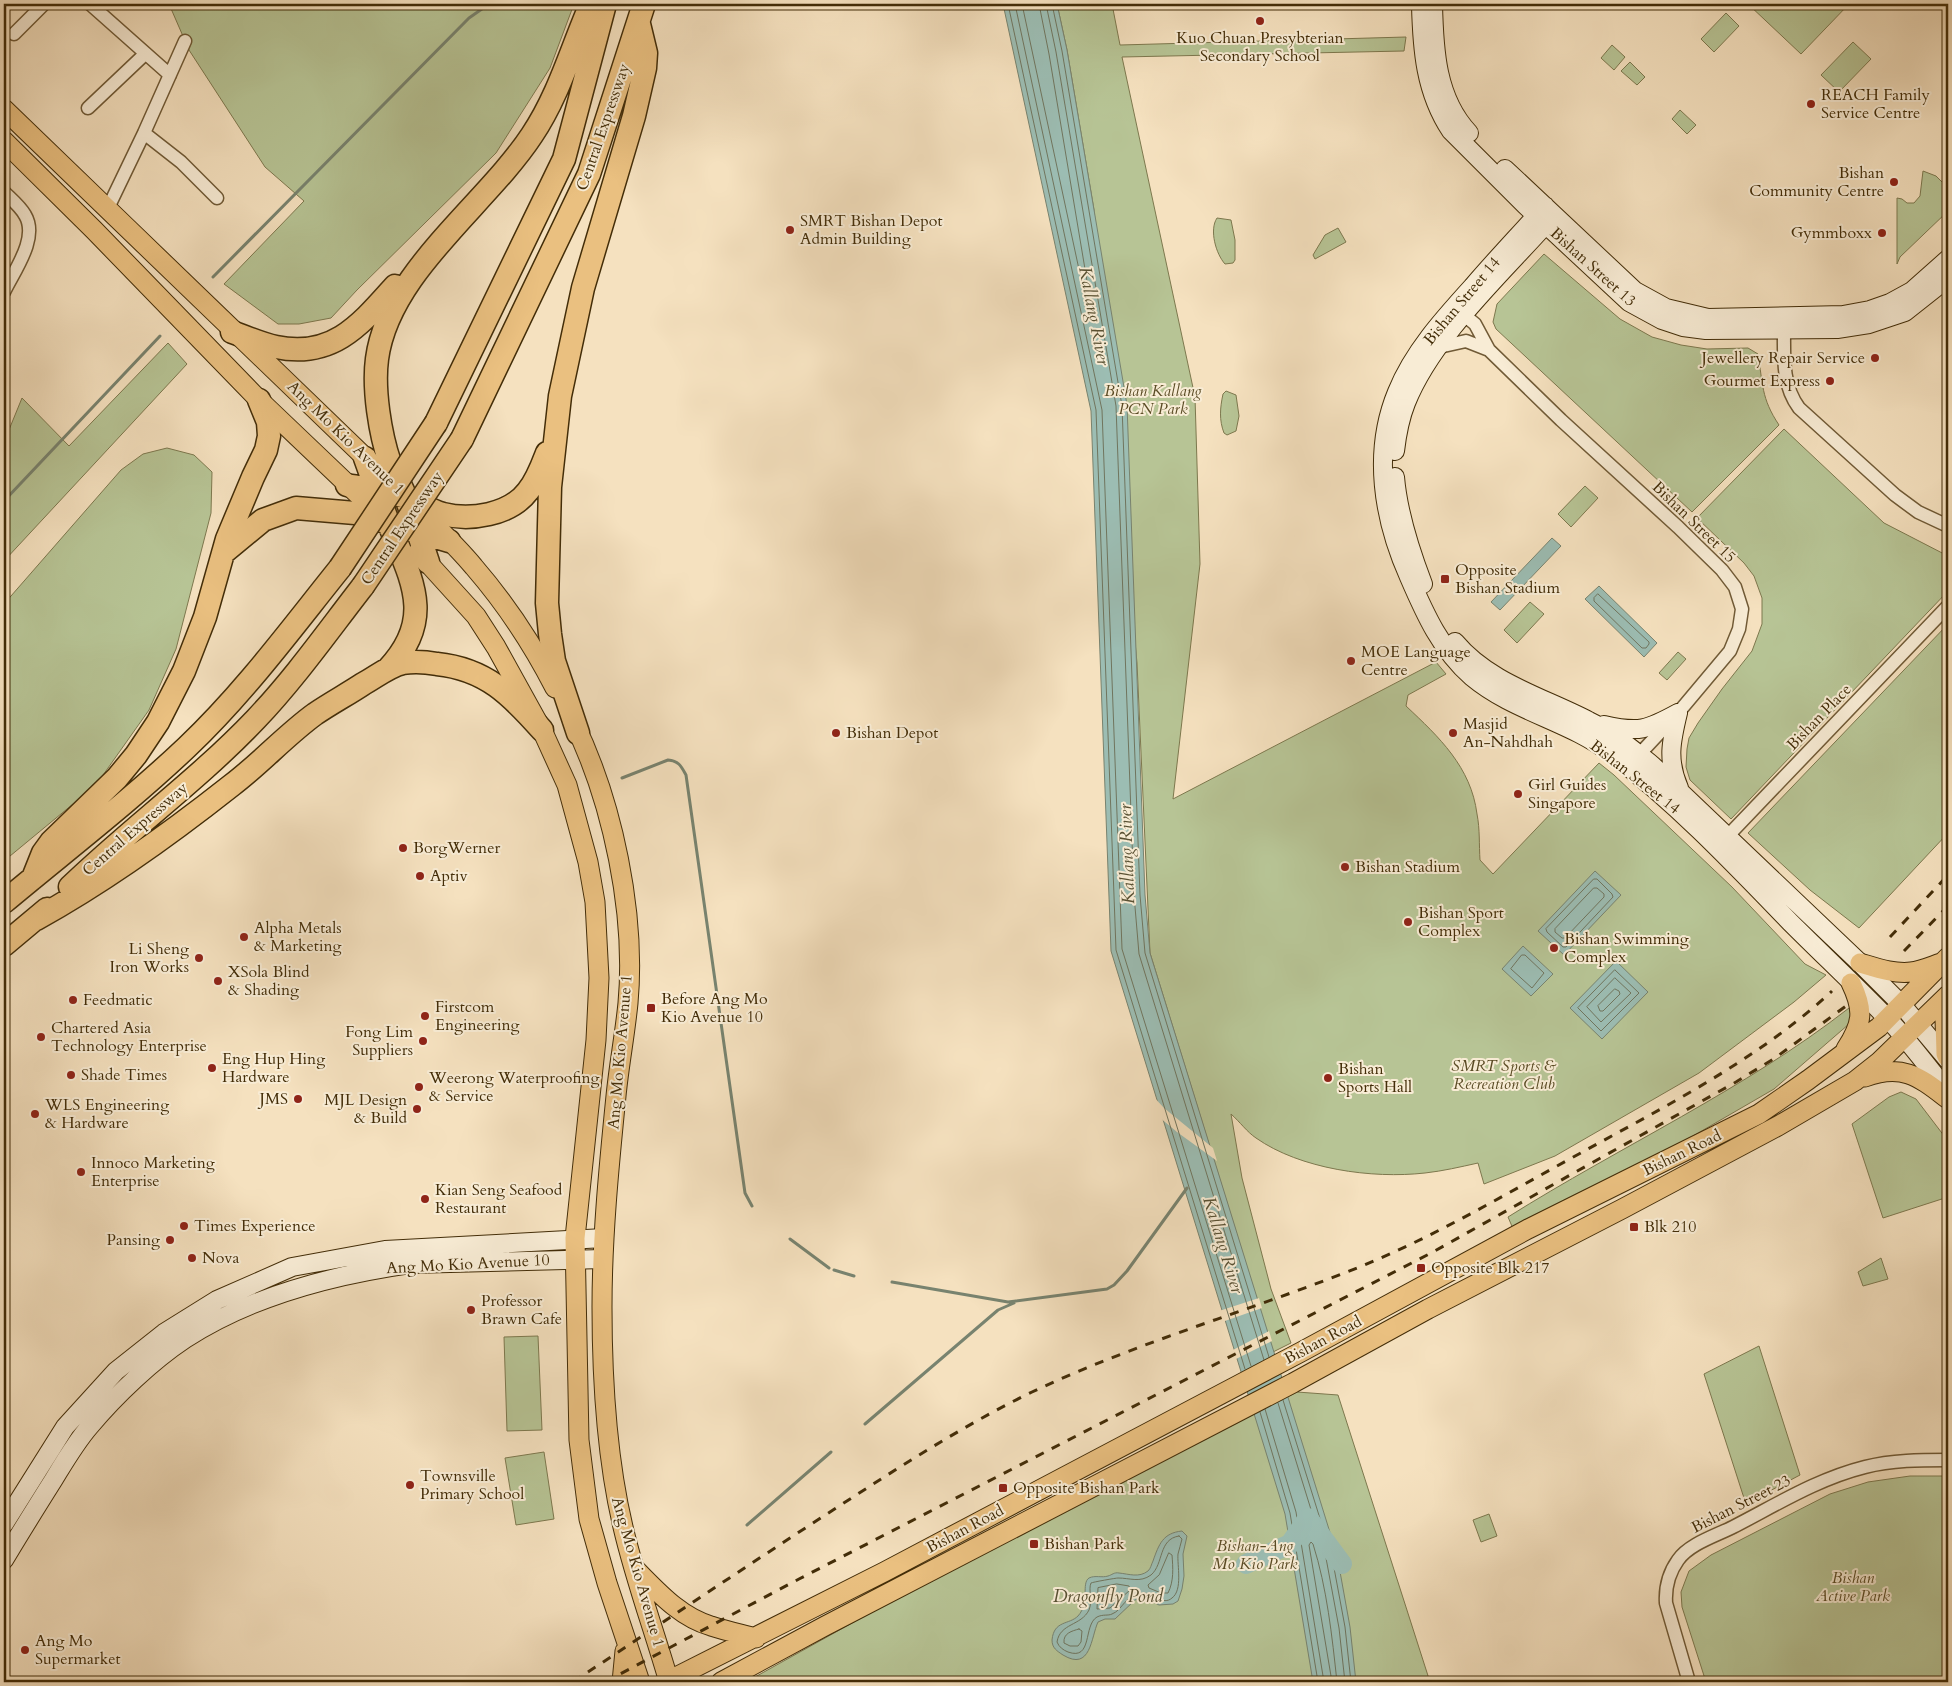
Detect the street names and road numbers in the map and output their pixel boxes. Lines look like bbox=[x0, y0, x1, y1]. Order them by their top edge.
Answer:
street label: Central Expressway bbox=[571, 60, 635, 194]
street label: Bishan Street 13 bbox=[1545, 222, 1641, 312]
street label: Bishan Street 14 bbox=[1419, 252, 1505, 350]
street label: Ang Mo Kio Avenue 1 bbox=[282, 376, 410, 500]
street label: Central Expressway bbox=[356, 466, 449, 589]
street label: Bishan Street 15 bbox=[1647, 476, 1741, 568]
street label: Bishan Place bbox=[1782, 679, 1856, 755]
street label: Bishan Street 14 bbox=[1585, 735, 1685, 819]
street label: Central Expressway bbox=[78, 777, 193, 881]
street label: Ang Mo Kio Avenue 1 bbox=[602, 974, 638, 1130]
street label: Bishan Road bbox=[1639, 1124, 1725, 1182]
street label: Ang Mo Kio Avenue 10 bbox=[386, 1249, 550, 1279]
street label: Bishan Road bbox=[1280, 1310, 1366, 1370]
street label: Bishan Street 23 bbox=[1687, 1469, 1795, 1539]
street label: Ang Mo Kio Avenue 1 bbox=[606, 1494, 670, 1650]
street label: Bishan Road bbox=[922, 1499, 1008, 1559]

